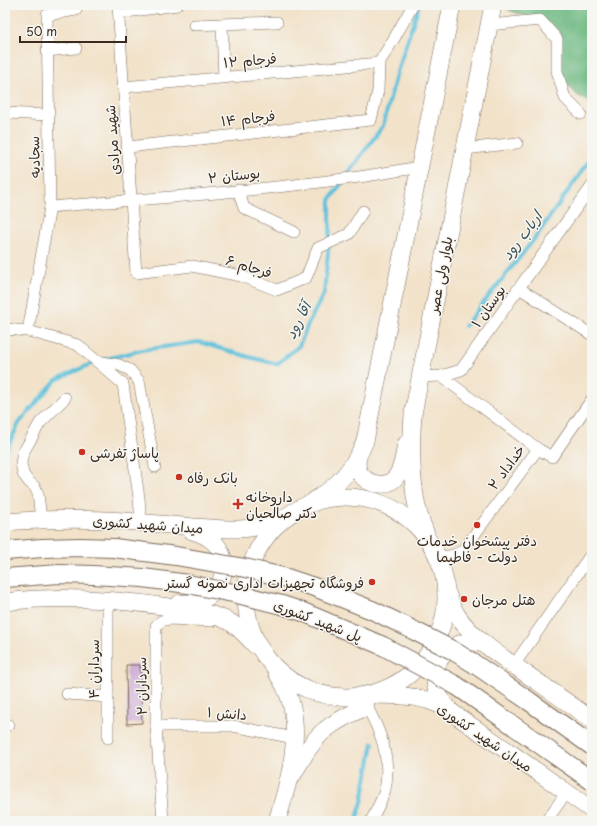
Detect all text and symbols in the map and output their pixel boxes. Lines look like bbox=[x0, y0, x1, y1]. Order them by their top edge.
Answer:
scale bar bbox=[20, 18, 126, 44]
text: 50 m bbox=[26, 22, 57, 40]
street label: فرجام ۱۲ bbox=[222, 47, 278, 74]
street label: شهید مرادی bbox=[99, 104, 125, 176]
street label: فرجام ۱۴ bbox=[220, 105, 276, 132]
street label: سجادیه bbox=[23, 136, 45, 178]
street label: بوستان ۲ bbox=[207, 162, 261, 188]
water label: ارباب رود bbox=[495, 204, 548, 264]
street label: بلوار ولی عصر bbox=[422, 234, 458, 317]
street label: فرجام ۶ bbox=[223, 249, 275, 284]
street label: بوستان ۱ bbox=[466, 280, 510, 332]
water label: آقا رود bbox=[278, 294, 318, 342]
street label: خداداد ۲ bbox=[482, 440, 530, 494]
place label: پاساژ تفرشی bbox=[90, 442, 159, 463]
marker: پاساژ تفرشی bbox=[77, 447, 87, 457]
place label: بانک رفاه bbox=[187, 467, 238, 488]
marker: بانک رفاه bbox=[174, 472, 184, 482]
place label: داروخانه دکتر صالحیان bbox=[246, 486, 317, 523]
marker: داروخانه دکتر صالحیان bbox=[233, 499, 243, 509]
street label: میدان شهید کشوری bbox=[92, 510, 204, 538]
marker: دفتر پیشخوان خدمات دولت - فاطیما bbox=[472, 520, 482, 530]
place label: دفتر پیشخوان خدمات دولت - فاطیما bbox=[417, 530, 537, 567]
place label: فروشگاه تجهیزات اداری نمونه گستر bbox=[164, 572, 364, 593]
marker: فروشگاه تجهیزات اداری نمونه گستر bbox=[367, 577, 377, 587]
place label: هتل مرجان bbox=[472, 589, 535, 610]
street label: پل شهید کشوری bbox=[271, 593, 365, 647]
marker: هتل مرجان bbox=[459, 594, 469, 604]
street label: سرداران ۴ bbox=[83, 639, 104, 699]
street label: سرداران ۲ bbox=[130, 657, 152, 715]
street label: میدان شهید کشوری bbox=[433, 697, 537, 777]
street label: دانش ۱ bbox=[206, 701, 248, 725]

